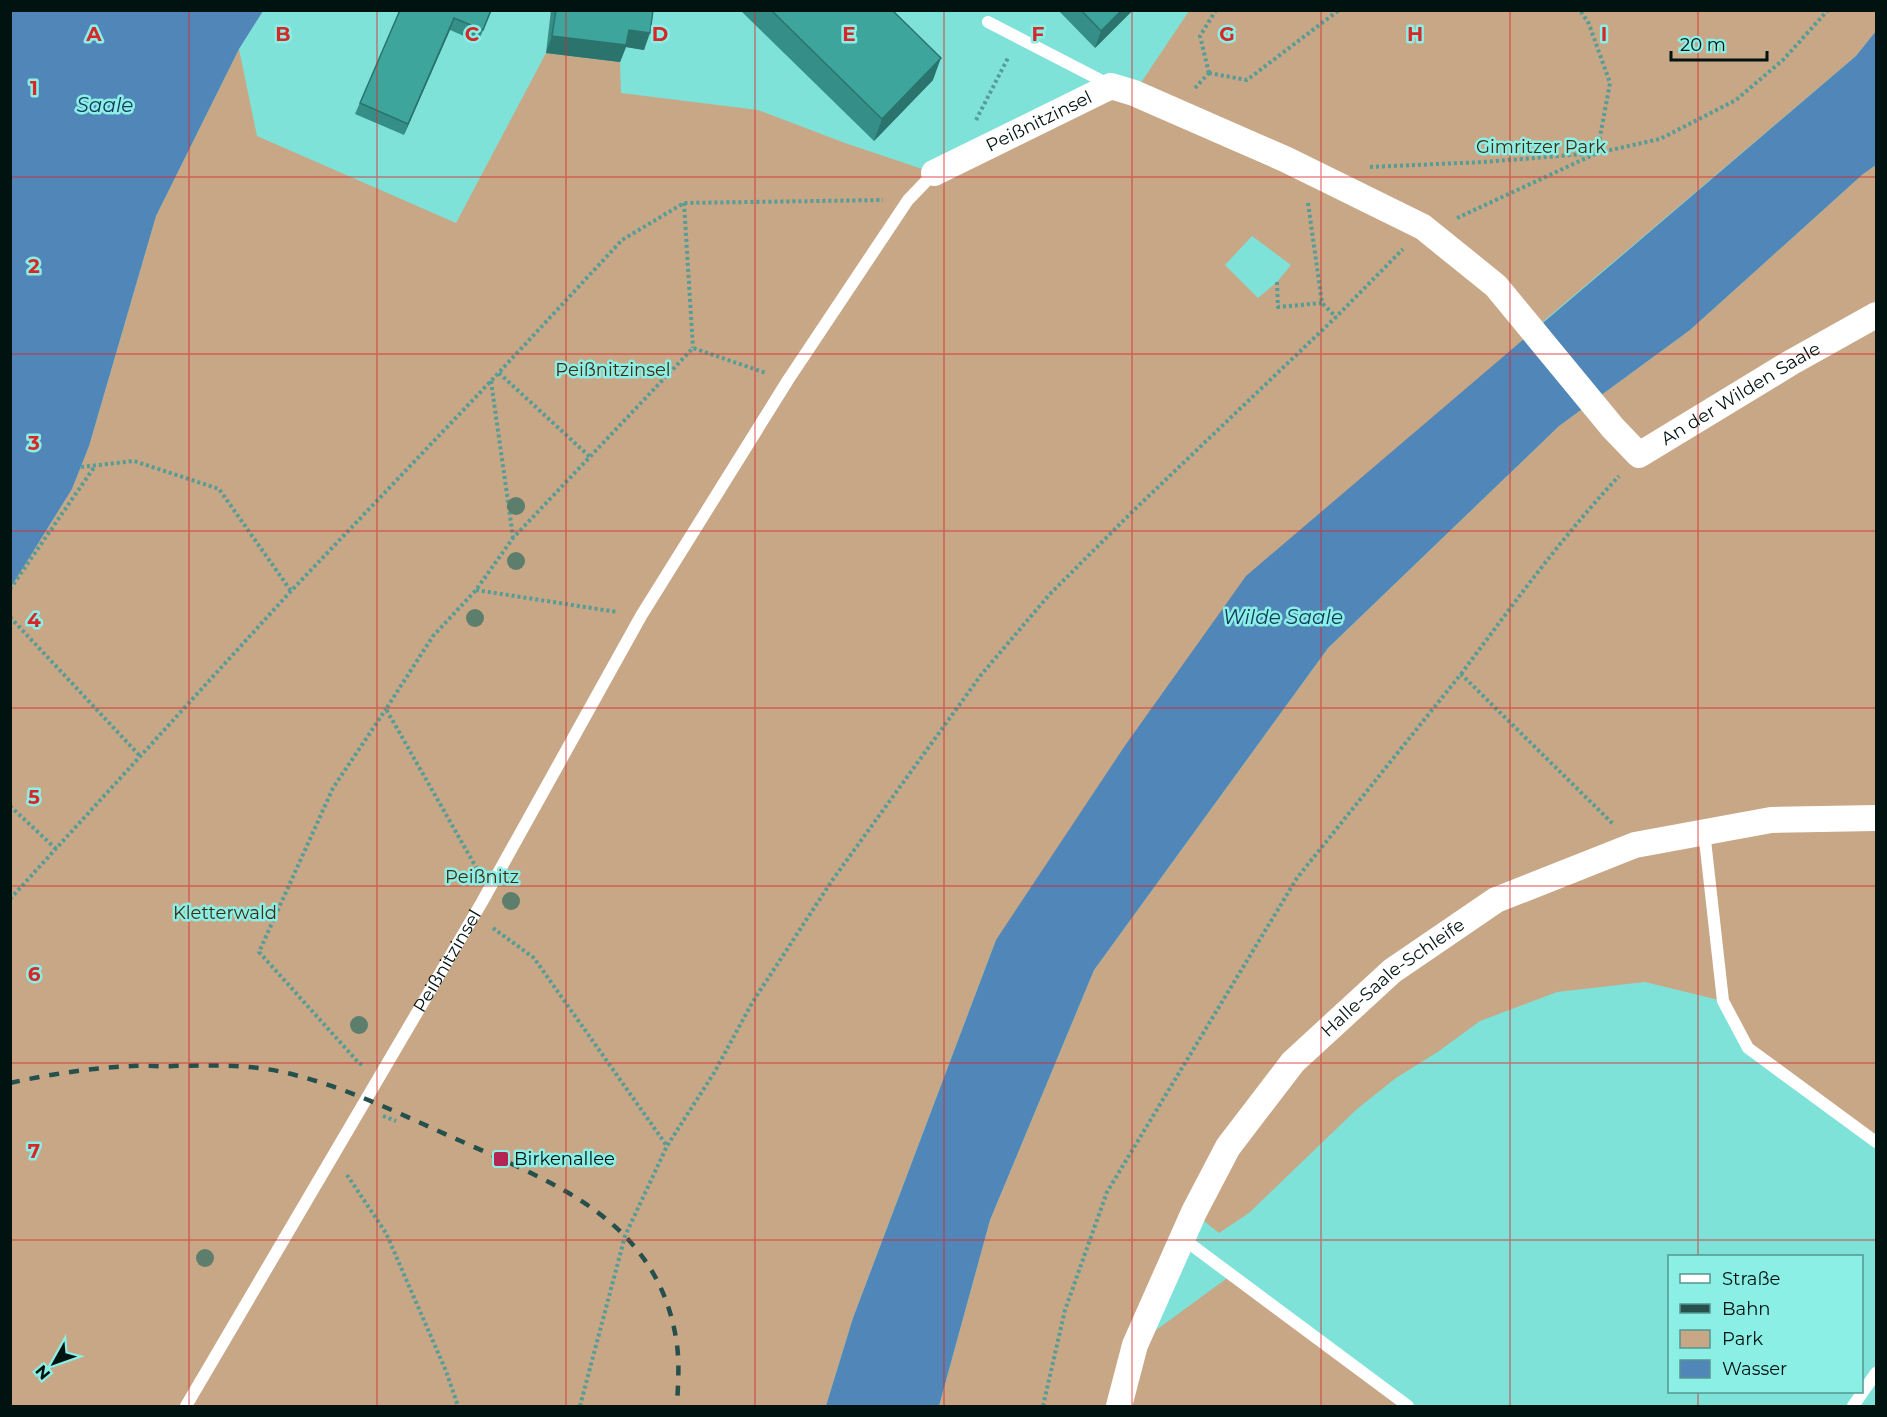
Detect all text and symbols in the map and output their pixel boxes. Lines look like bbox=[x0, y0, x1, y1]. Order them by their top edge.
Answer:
text: A bbox=[85, 22, 102, 46]
text: B bbox=[275, 22, 291, 46]
text: C bbox=[465, 22, 480, 46]
text: D bbox=[652, 22, 668, 46]
text: E bbox=[842, 22, 856, 46]
text: F bbox=[1032, 22, 1045, 46]
text: G bbox=[1219, 22, 1235, 46]
text: H bbox=[1407, 22, 1423, 46]
text: I bbox=[1601, 22, 1607, 46]
scale bar bbox=[1671, 24, 1767, 62]
text: 20 m bbox=[1680, 34, 1726, 56]
text: 1 bbox=[30, 76, 38, 100]
street label: Peißnitzinsel bbox=[982, 86, 1096, 157]
water label: Saale bbox=[77, 93, 133, 117]
park label: Gimritzer Park bbox=[1476, 136, 1606, 158]
text: 2 bbox=[28, 254, 40, 278]
street label: An der Wilden Saale bbox=[1657, 337, 1824, 450]
park label: Peißnitzinsel bbox=[555, 359, 671, 381]
text: 3 bbox=[27, 431, 40, 455]
water label: Wilde Saale bbox=[1223, 605, 1343, 629]
text: 4 bbox=[27, 608, 41, 632]
text: 5 bbox=[28, 785, 40, 809]
park label: Peißnitz bbox=[445, 866, 519, 888]
park label: Kletterwald bbox=[173, 902, 277, 924]
street label: Peißnitzinsel bbox=[409, 906, 486, 1016]
street label: Halle-Saale-Schleife bbox=[1317, 914, 1469, 1042]
text: 6 bbox=[28, 962, 41, 986]
text: 7 bbox=[28, 1139, 40, 1163]
place label: Birkenallee bbox=[514, 1148, 615, 1170]
marker: Birkenallee bbox=[492, 1150, 510, 1168]
legend bbox=[1668, 1255, 1863, 1393]
text: Straße bbox=[1722, 1268, 1781, 1290]
text: Bahn bbox=[1722, 1298, 1771, 1320]
text: Park bbox=[1722, 1328, 1763, 1350]
north arrow bbox=[24, 1333, 84, 1393]
text: Wasser bbox=[1722, 1358, 1787, 1380]
text: N bbox=[31, 1361, 54, 1383]

